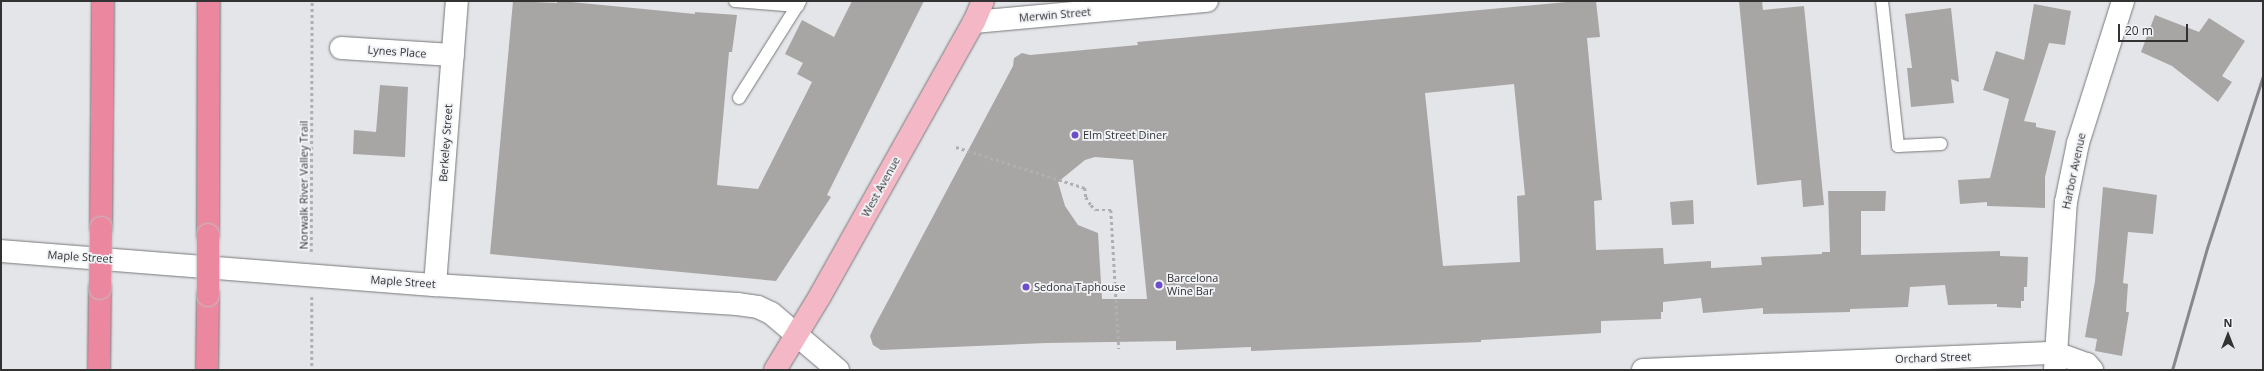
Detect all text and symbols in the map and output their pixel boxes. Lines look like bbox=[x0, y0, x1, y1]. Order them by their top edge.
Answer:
street label: Merwin Street bbox=[1018, 5, 1092, 25]
scale bar bbox=[2120, 16, 2190, 42]
text: 20 m bbox=[2125, 22, 2153, 39]
street label: Lynes Place bbox=[367, 43, 427, 61]
street label: Berkeley Street bbox=[437, 104, 455, 182]
street label: Norwalk River Valley Trail bbox=[297, 120, 311, 250]
place label: Elm Street Diner bbox=[1083, 128, 1167, 142]
marker: Elm Street Diner bbox=[1070, 130, 1080, 140]
street label: Harbor Avenue bbox=[2059, 132, 2089, 210]
street label: West Avenue bbox=[859, 155, 903, 219]
street label: Maple Street bbox=[47, 248, 113, 266]
place label: Barcelona Wine Bar bbox=[1167, 272, 1218, 298]
street label: Maple Street bbox=[370, 273, 436, 291]
place label: Sedona Taphouse bbox=[1034, 280, 1126, 294]
marker: Barcelona Wine Bar bbox=[1154, 280, 1164, 290]
marker: Sedona Taphouse bbox=[1021, 282, 1031, 292]
north arrow bbox=[2208, 315, 2248, 355]
text: N bbox=[2224, 315, 2232, 330]
street label: Orchard Street bbox=[1895, 350, 1971, 366]

